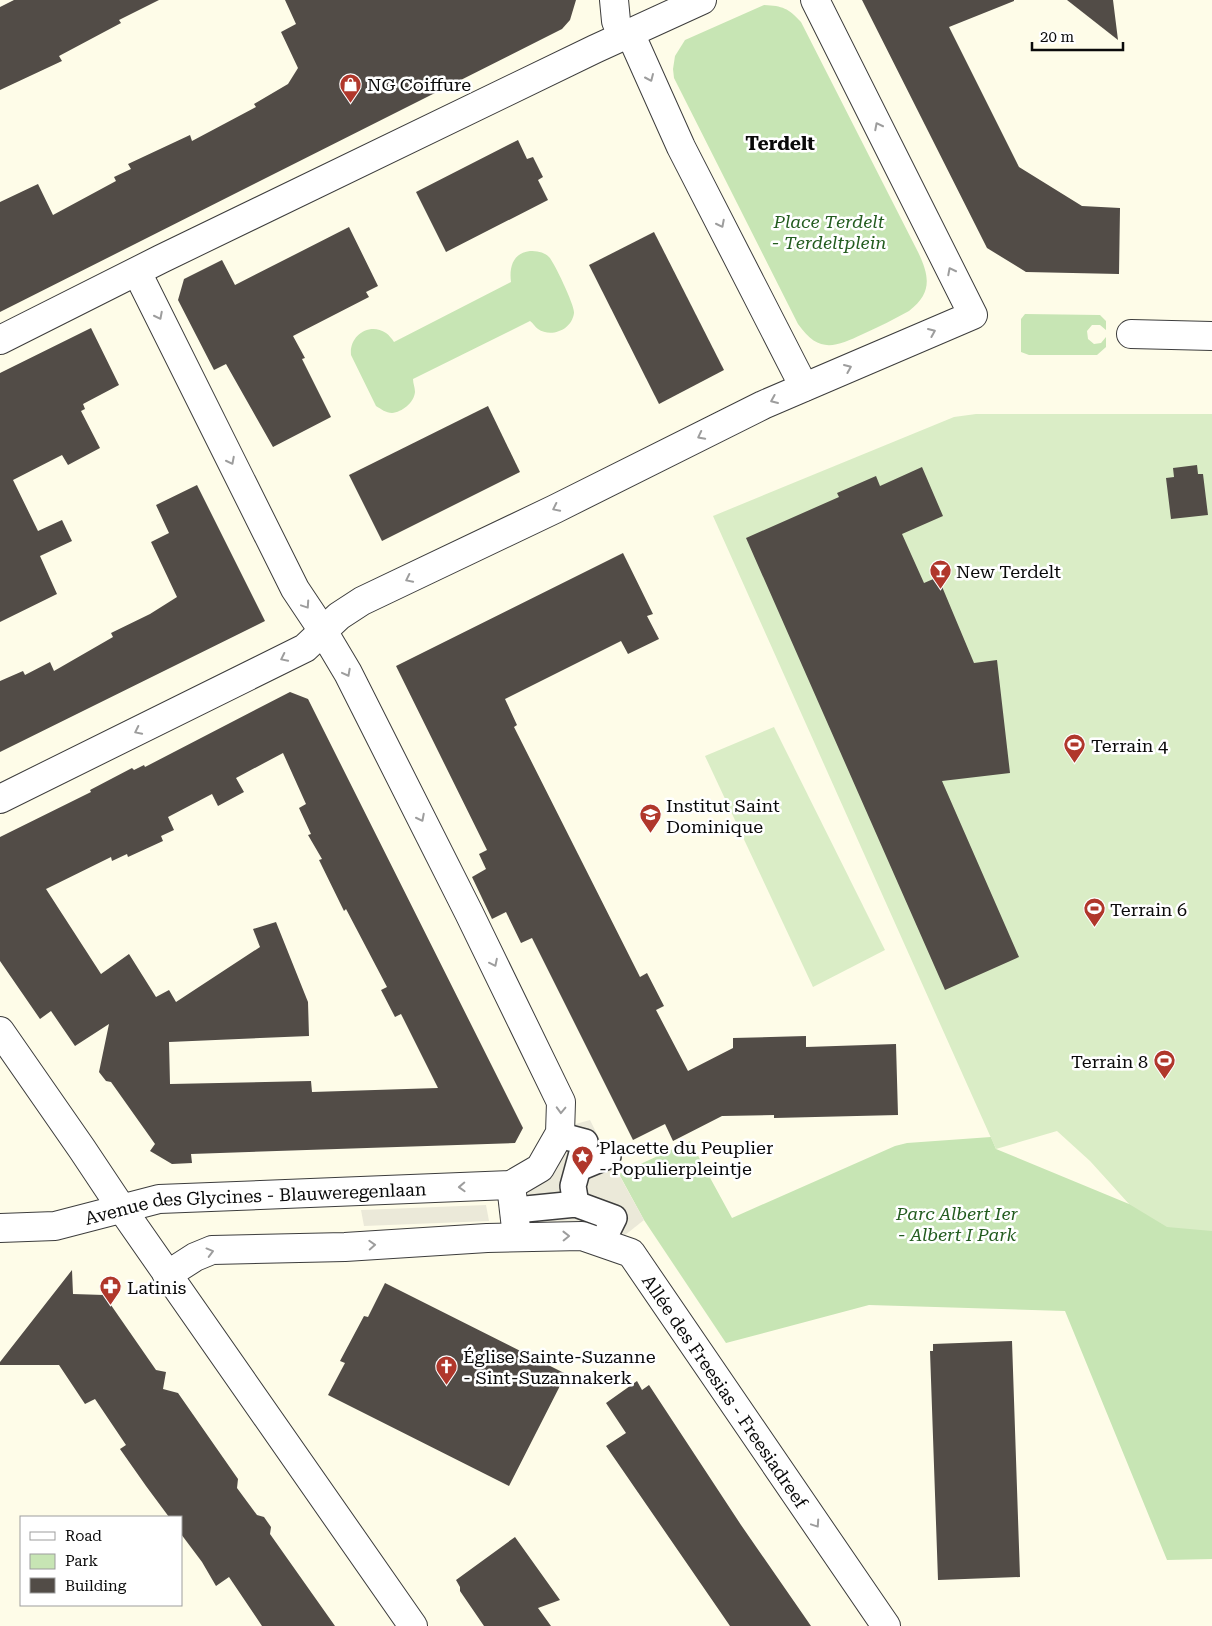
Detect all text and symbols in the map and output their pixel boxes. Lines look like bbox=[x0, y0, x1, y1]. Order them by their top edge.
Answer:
scale bar bbox=[1032, 20, 1123, 52]
text: 20 m bbox=[1040, 28, 1075, 46]
shop icon: NG Coiffure bbox=[339, 72, 363, 103]
one-way arrow bbox=[644, 73, 655, 82]
place label: NG Coiffure bbox=[367, 74, 471, 95]
one-way arrow bbox=[874, 122, 884, 131]
district label: Terdelt bbox=[745, 132, 815, 155]
park label: Place Terdelt - Terdeltplein bbox=[772, 211, 886, 253]
one-way arrow bbox=[715, 219, 725, 228]
one-way arrow bbox=[947, 267, 957, 276]
one-way arrow bbox=[153, 311, 163, 320]
one-way arrow bbox=[927, 328, 936, 339]
one-way arrow bbox=[843, 364, 852, 374]
one-way arrow bbox=[770, 393, 779, 404]
one-way arrow bbox=[697, 429, 706, 440]
one-way arrow bbox=[225, 456, 235, 465]
one-way arrow bbox=[552, 502, 561, 512]
bar icon: New Terdelt bbox=[928, 559, 952, 590]
place label: New Terdelt bbox=[956, 561, 1061, 582]
one-way arrow bbox=[405, 573, 414, 583]
one-way arrow bbox=[300, 600, 309, 609]
one-way arrow bbox=[280, 652, 289, 662]
one-way arrow bbox=[341, 668, 351, 677]
one-way arrow bbox=[134, 725, 143, 735]
sports icon: Terrain 4 bbox=[1063, 733, 1087, 764]
place label: Terrain 4 bbox=[1091, 735, 1168, 756]
place label: Institut Saint Dominique bbox=[666, 795, 780, 837]
school or university icon: Institut Saint Dominique bbox=[638, 803, 662, 834]
one-way arrow bbox=[415, 813, 425, 822]
sports icon: Terrain 6 bbox=[1082, 897, 1106, 928]
place label: Terrain 6 bbox=[1110, 899, 1187, 920]
one-way arrow bbox=[487, 958, 497, 967]
sports icon: Terrain 8 bbox=[1152, 1049, 1176, 1080]
place label: Terrain 8 bbox=[1071, 1051, 1148, 1072]
one-way arrow bbox=[556, 1107, 566, 1115]
place label: Placette du Peuplier - Populierpleintje bbox=[599, 1137, 773, 1179]
place icon: Placette du Peuplier - Populierpleintje bbox=[571, 1145, 595, 1176]
street label: Avenue des Glycines - Blauweregenlaan bbox=[82, 1178, 427, 1228]
one-way arrow bbox=[458, 1182, 466, 1193]
park label: Parc Albert Ier - Albert I Park bbox=[895, 1203, 1019, 1245]
one-way arrow bbox=[562, 1231, 570, 1241]
one-way arrow bbox=[368, 1240, 376, 1251]
one-way arrow bbox=[206, 1247, 215, 1258]
street label: Allée des Freesias - Freesiadreef bbox=[638, 1270, 813, 1512]
pharmacy icon: Latinis bbox=[99, 1275, 123, 1306]
place label: Latinis bbox=[127, 1277, 186, 1298]
place label: Église Sainte-Suzanne - Sint-Suzannakerk bbox=[463, 1346, 656, 1388]
church icon: Église Sainte-Suzanne - Sint-Suzannakerk bbox=[435, 1354, 459, 1385]
legend bbox=[20, 1516, 182, 1606]
one-way arrow bbox=[810, 1518, 819, 1528]
text: Road bbox=[65, 1527, 102, 1545]
text: Park bbox=[65, 1552, 99, 1570]
text: Building bbox=[65, 1577, 127, 1595]

